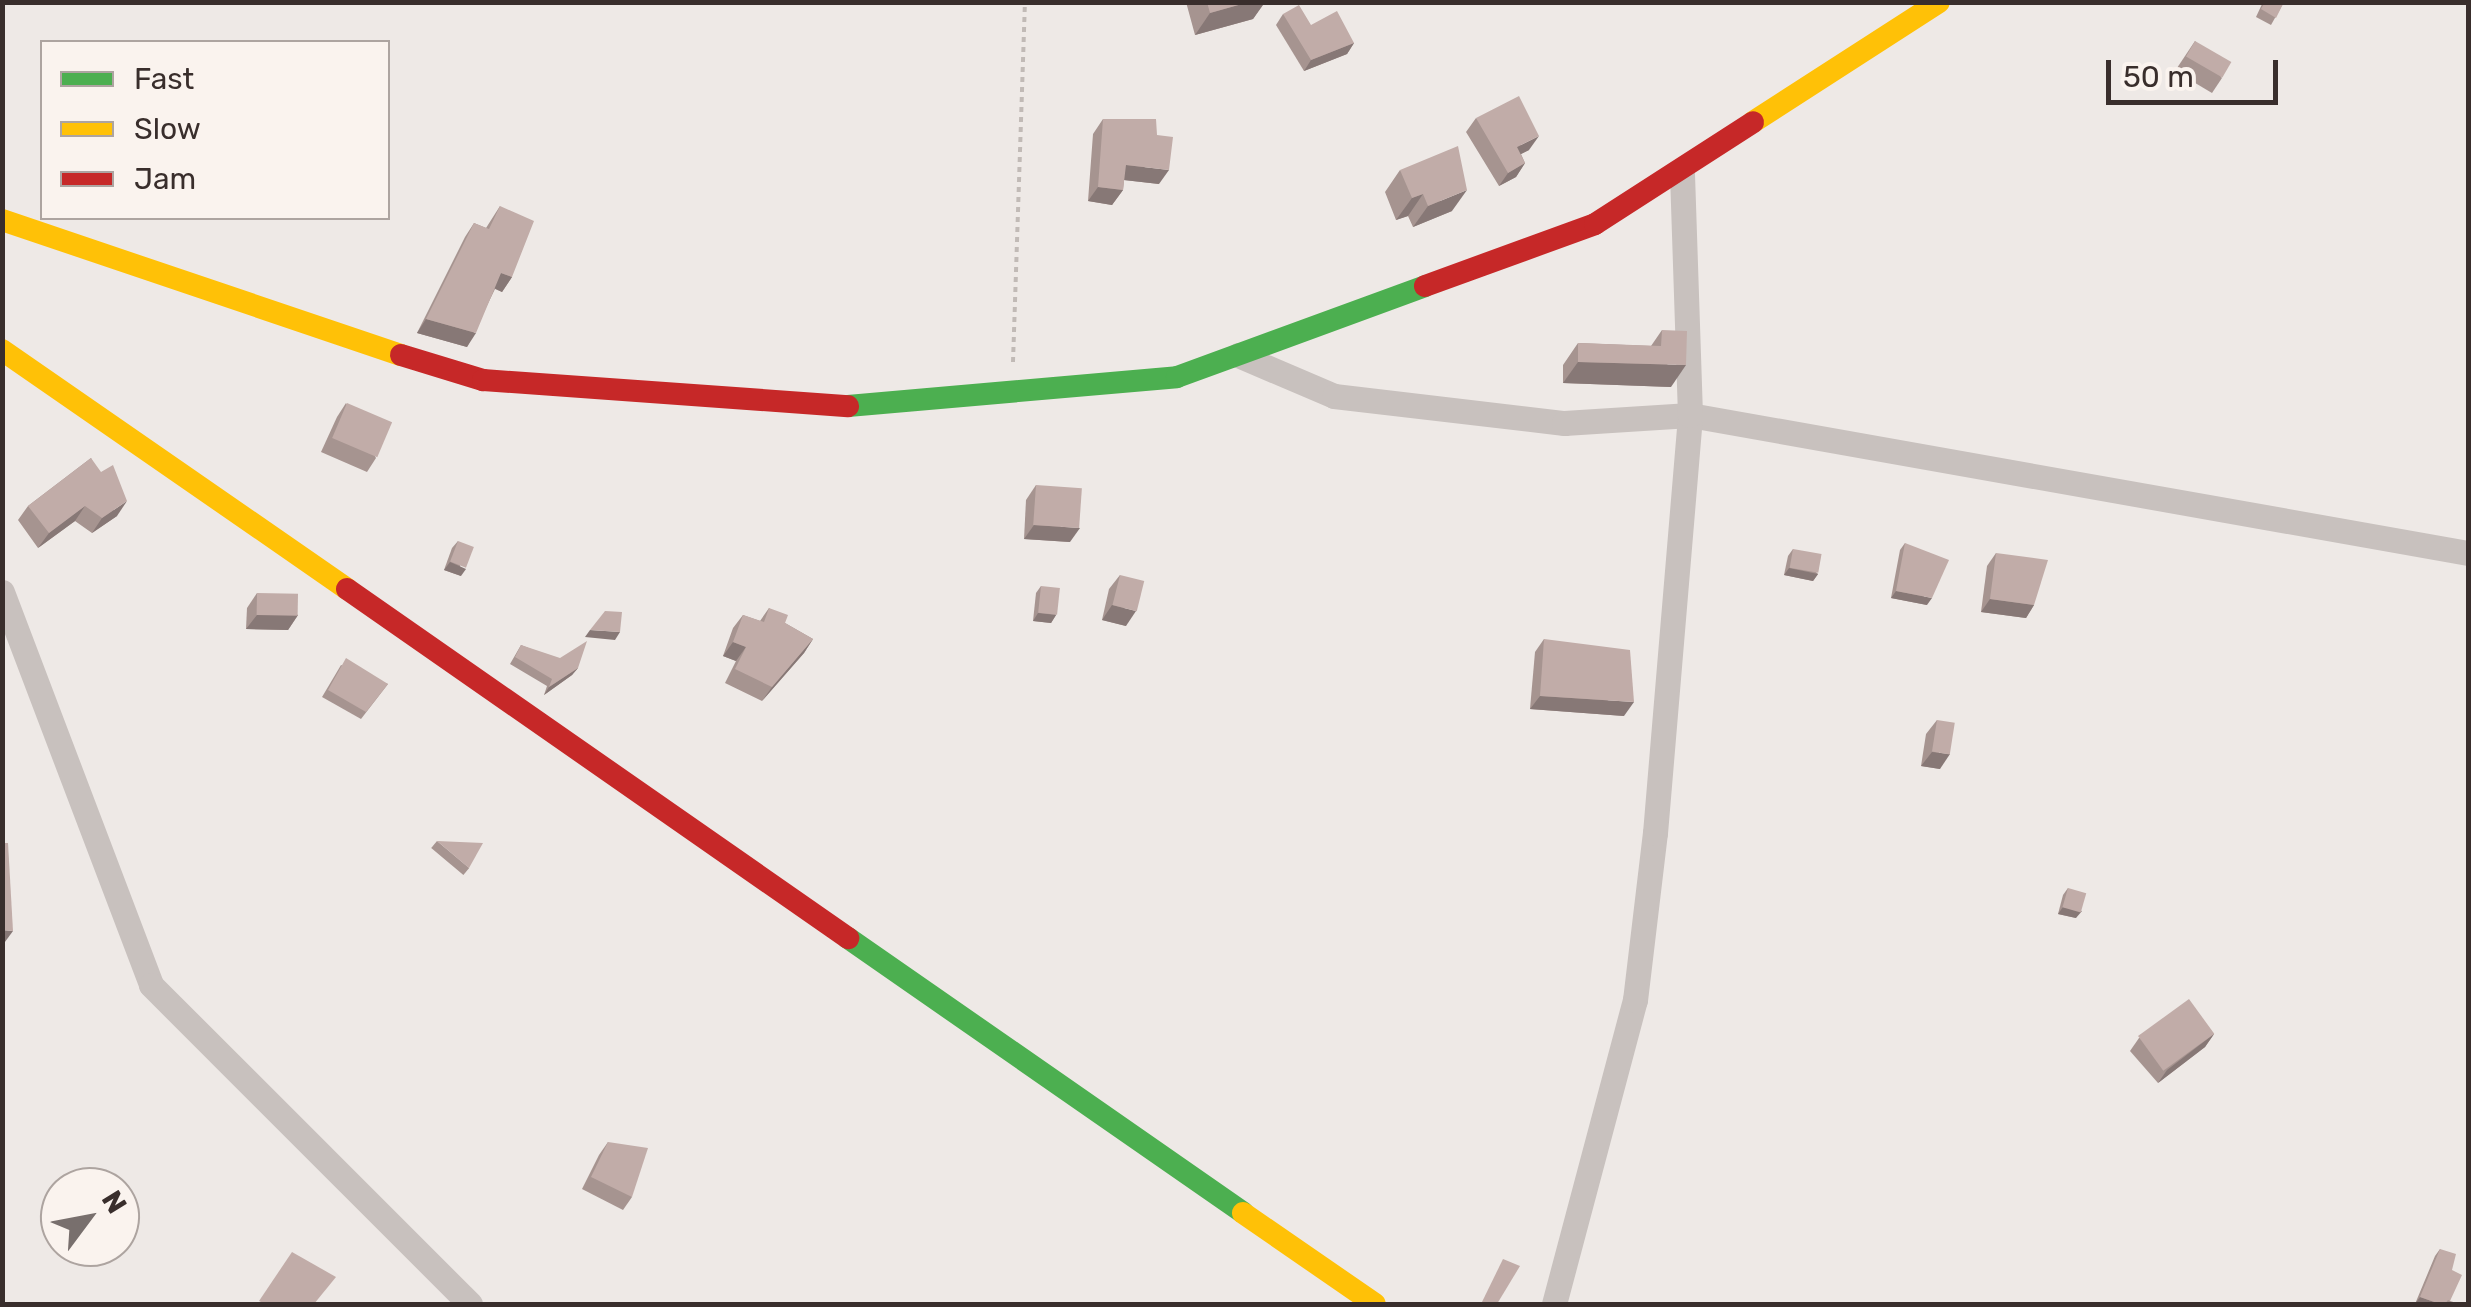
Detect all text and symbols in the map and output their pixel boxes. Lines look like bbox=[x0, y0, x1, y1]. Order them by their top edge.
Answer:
legend bbox=[40, 40, 390, 220]
scale bar bbox=[2111, 40, 2284, 102]
text: 50 m bbox=[2123, 59, 2194, 95]
text: Fast bbox=[134, 61, 194, 97]
text: Slow bbox=[134, 111, 201, 147]
text: Jam bbox=[134, 161, 196, 197]
north arrow bbox=[40, 1167, 140, 1267]
text: N bbox=[95, 1185, 133, 1219]

